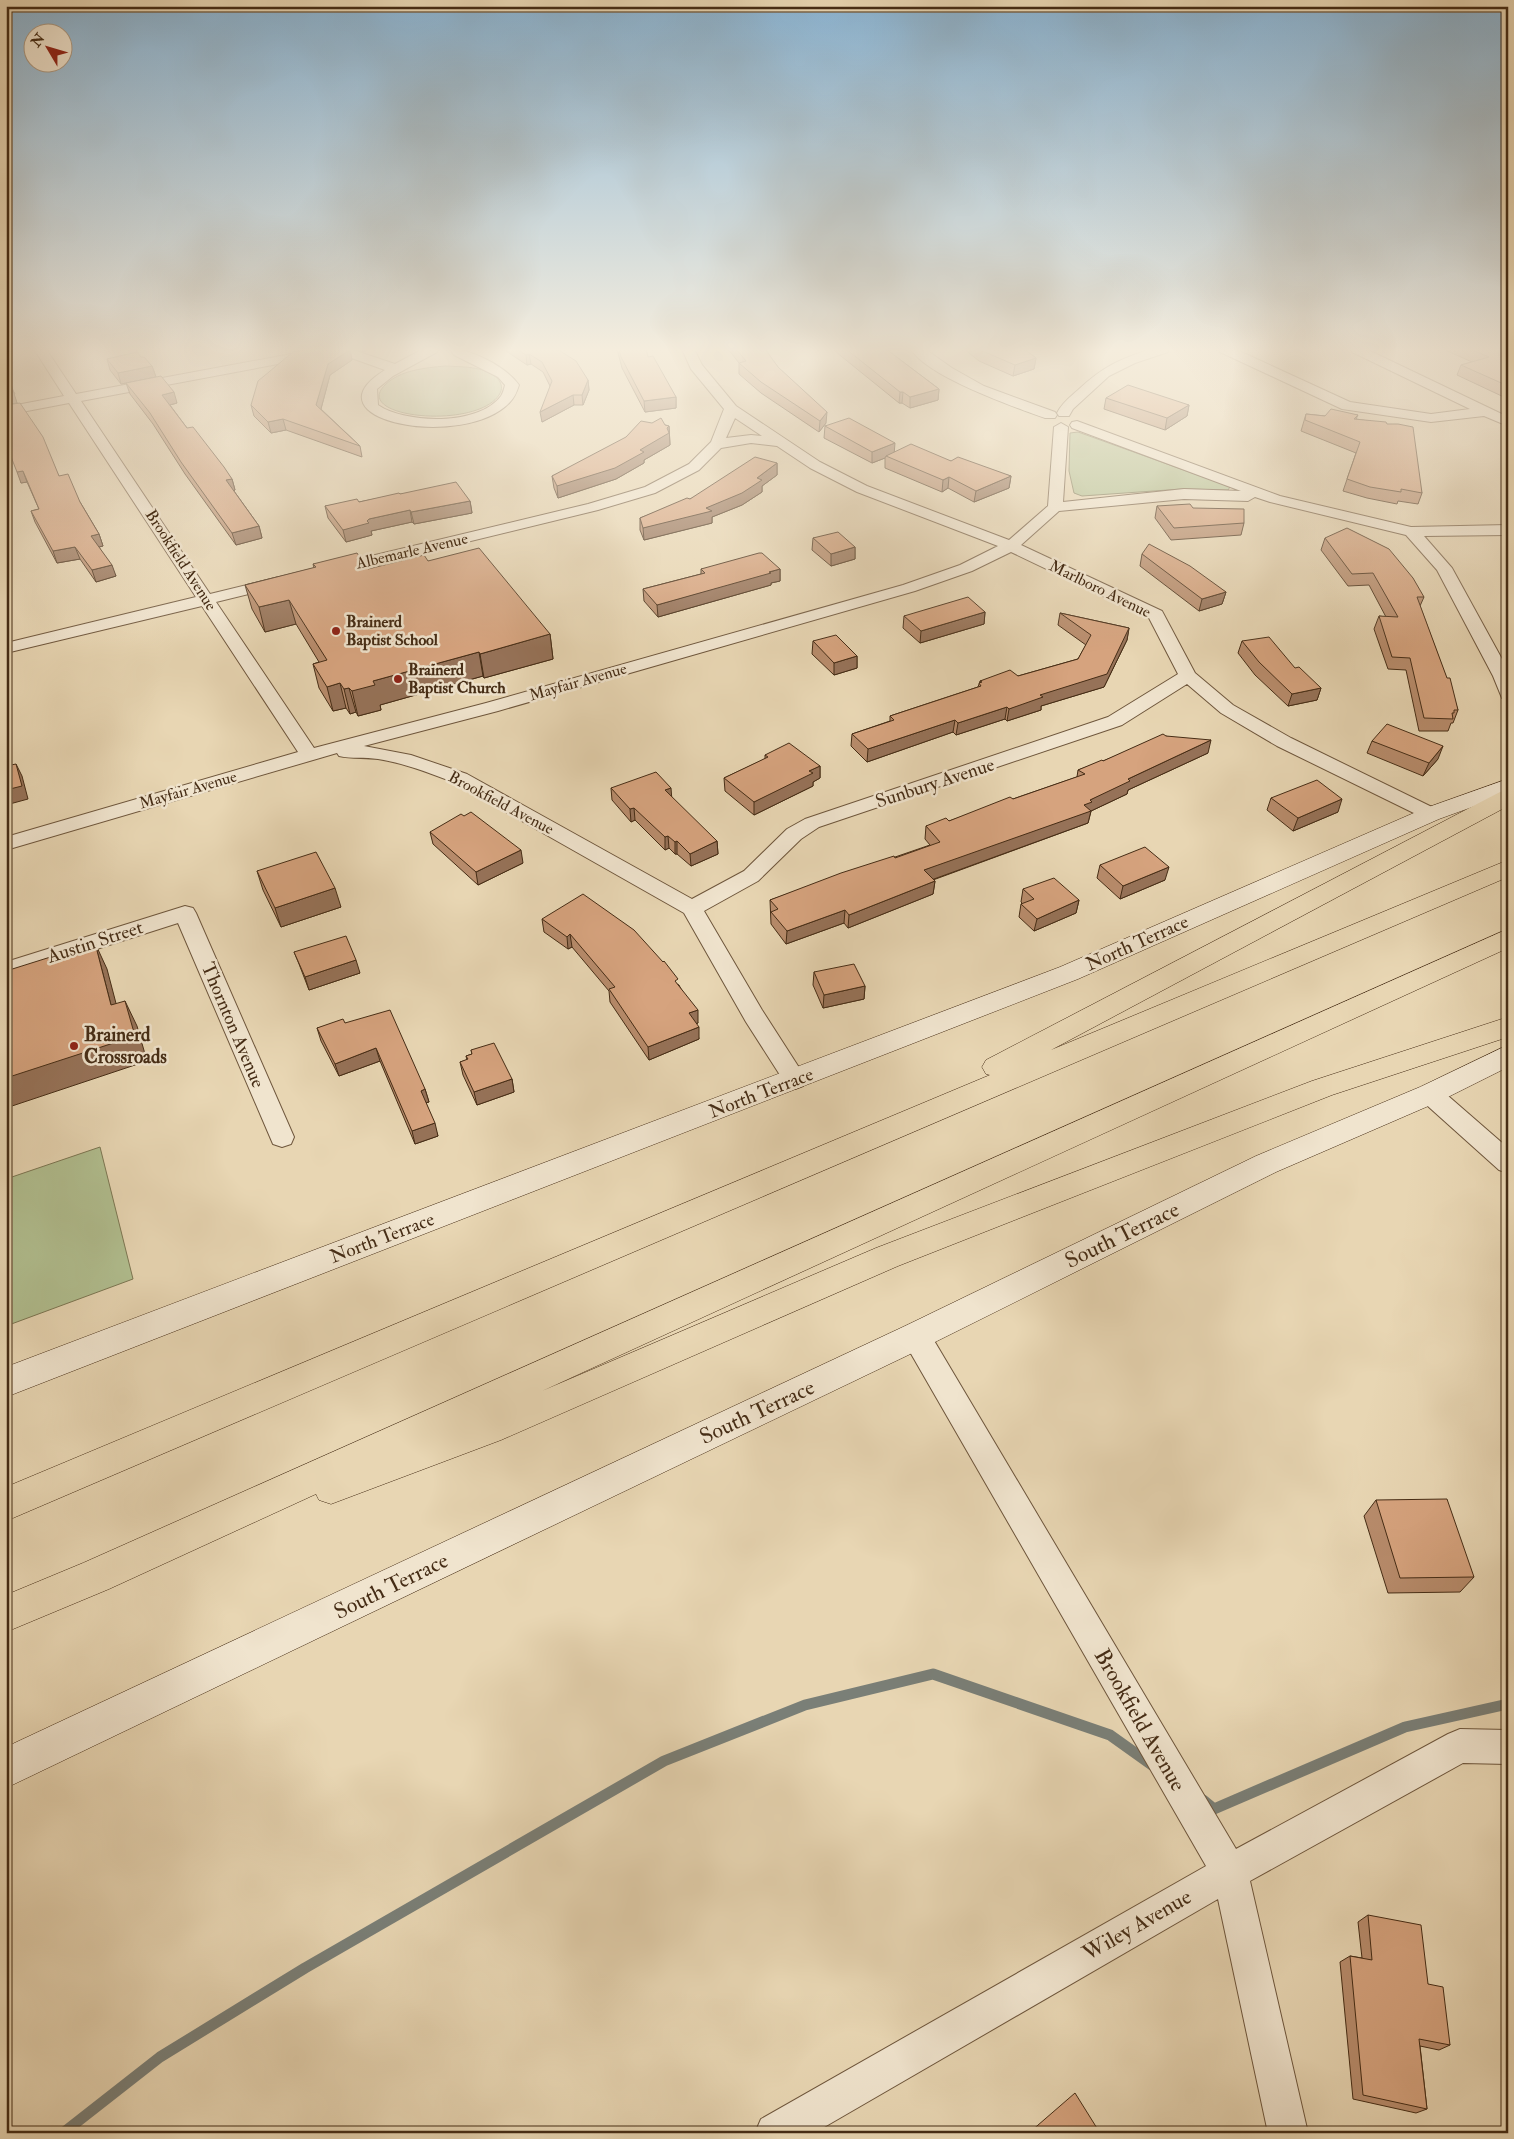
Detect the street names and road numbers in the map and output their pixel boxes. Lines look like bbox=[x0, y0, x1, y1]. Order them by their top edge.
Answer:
street label: Brookfield Avenue bbox=[141, 506, 221, 615]
street label: Albemarle Avenue bbox=[353, 528, 470, 574]
street label: Marlboro Avenue bbox=[1046, 556, 1154, 622]
street label: Mayfair Avenue bbox=[527, 658, 629, 705]
street label: Sunbury Avenue bbox=[873, 752, 998, 814]
street label: Mayfair Avenue bbox=[137, 766, 239, 813]
street label: Brookfield Avenue bbox=[445, 767, 557, 839]
street label: North Terrace bbox=[1082, 910, 1192, 976]
street label: Austin Street bbox=[43, 915, 146, 969]
street label: Thornton Avenue bbox=[196, 959, 270, 1091]
street label: North Terrace bbox=[705, 1062, 817, 1124]
street label: South Terrace bbox=[1060, 1195, 1184, 1275]
street label: North Terrace bbox=[326, 1207, 438, 1269]
street label: South Terrace bbox=[695, 1373, 819, 1451]
street label: South Terrace bbox=[329, 1546, 453, 1626]
street label: Brookfield Avenue bbox=[1088, 1644, 1192, 1796]
street label: Wiley Avenue bbox=[1077, 1883, 1196, 1968]

